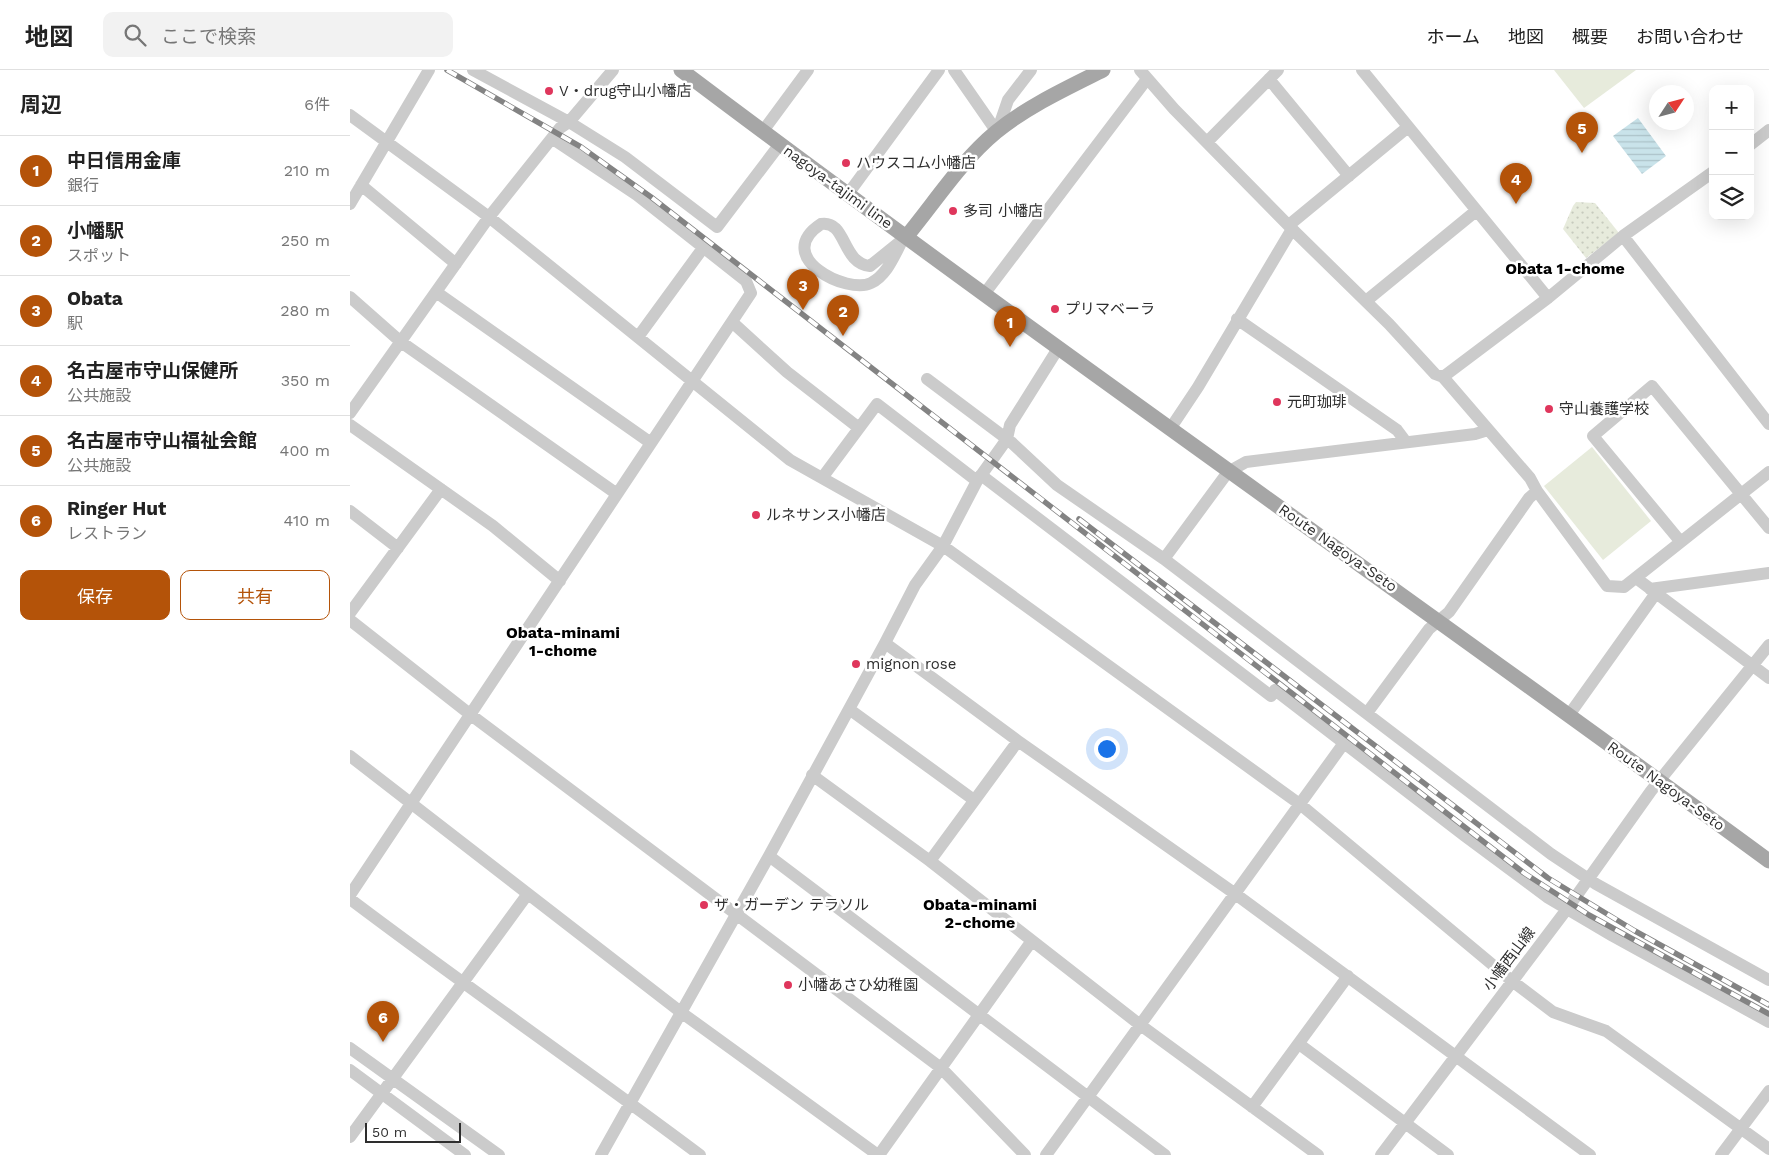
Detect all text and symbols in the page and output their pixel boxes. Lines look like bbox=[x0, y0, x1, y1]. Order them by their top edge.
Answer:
search box bbox=[103, 12, 453, 57]
icon: search bbox=[121, 21, 149, 49]
text: 地図 bbox=[25, 23, 73, 51]
text: ここで検索 bbox=[161, 25, 256, 48]
text: ホーム bbox=[1427, 26, 1480, 47]
text: 地図 bbox=[1508, 26, 1544, 47]
text: 概要 bbox=[1572, 26, 1608, 47]
text: お問い合わせ bbox=[1636, 26, 1744, 47]
place label: V・drug守山小幡店 bbox=[559, 82, 691, 100]
marker: V・drug守山小幡店 bbox=[543, 85, 555, 97]
north arrow bbox=[1649, 85, 1694, 130]
map controls bbox=[1709, 85, 1754, 220]
button: + bbox=[1709, 85, 1754, 130]
text: 周辺 bbox=[20, 92, 62, 117]
text: 6件 bbox=[304, 95, 330, 114]
pin: 5 bbox=[1566, 112, 1598, 153]
button: − bbox=[1709, 130, 1754, 175]
street label: nagoya-tajimi line bbox=[780, 141, 896, 233]
text: 中日信用金庫 bbox=[67, 149, 181, 172]
place label: ハウスコム小幡店 bbox=[856, 154, 976, 172]
marker: ハウスコム小幡店 bbox=[840, 157, 852, 169]
text: 1 bbox=[33, 161, 39, 180]
text: 210 m bbox=[284, 161, 330, 180]
pin: 4 bbox=[1500, 163, 1532, 204]
button: layers bbox=[1709, 175, 1754, 220]
text: 銀行 bbox=[67, 176, 99, 195]
place label: 多司 小幡店 bbox=[963, 202, 1043, 220]
marker: 多司 小幡店 bbox=[947, 205, 959, 217]
text: 小幡駅 bbox=[67, 219, 124, 242]
text: 2 bbox=[31, 231, 41, 250]
text: 250 m bbox=[281, 231, 330, 250]
text: スポット bbox=[67, 246, 131, 265]
district label: Obata 1-chome bbox=[1505, 259, 1625, 278]
pin: 3 bbox=[787, 269, 819, 310]
text: Obata bbox=[67, 287, 123, 310]
pin: 2 bbox=[827, 295, 859, 336]
place label: プリマベーラ bbox=[1065, 300, 1155, 318]
text: 3 bbox=[31, 301, 41, 320]
text: 280 m bbox=[280, 301, 330, 320]
marker: プリマベーラ bbox=[1049, 303, 1061, 315]
pin: 1 bbox=[994, 306, 1026, 347]
text: 駅 bbox=[67, 314, 83, 333]
text: 名古屋市守山保健所 bbox=[67, 359, 238, 382]
text: 4 bbox=[31, 371, 41, 390]
text: 350 m bbox=[281, 371, 330, 390]
text: 公共施設 bbox=[67, 386, 131, 405]
place label: 元町珈琲 bbox=[1287, 393, 1347, 411]
marker: 元町珈琲 bbox=[1271, 396, 1283, 408]
place label: 守山養護学校 bbox=[1559, 400, 1649, 418]
marker: 守山養護学校 bbox=[1543, 403, 1555, 415]
text: 名古屋市守山福祉会館 bbox=[67, 429, 257, 452]
text: 5 bbox=[31, 441, 41, 460]
text: 400 m bbox=[280, 441, 330, 460]
text: 公共施設 bbox=[67, 456, 131, 475]
text: Ringer Hut bbox=[67, 497, 166, 520]
street label: Route Nagoya-Seto bbox=[1275, 500, 1401, 596]
place label: ルネサンス小幡店 bbox=[766, 506, 886, 524]
marker: ルネサンス小幡店 bbox=[750, 509, 762, 521]
text: 6 bbox=[31, 511, 41, 530]
text: 410 m bbox=[284, 511, 330, 530]
text: レストラン bbox=[67, 524, 147, 543]
button: 保存 bbox=[20, 570, 170, 620]
button: 共有 bbox=[180, 570, 330, 620]
district label: Obata-minami 1-chome bbox=[506, 623, 620, 660]
place label: mignon rose bbox=[866, 655, 956, 673]
marker: mignon rose bbox=[850, 658, 862, 670]
your location bbox=[1094, 736, 1120, 762]
street label: Route Nagoya-Seto bbox=[1604, 737, 1728, 835]
district label: Obata-minami 2-chome bbox=[923, 895, 1037, 932]
place label: ザ・ガーデン テラソル bbox=[714, 896, 869, 914]
marker: ザ・ガーデン テラソル bbox=[698, 899, 710, 911]
street label: 小幡西山線 bbox=[1479, 924, 1539, 994]
place label: 小幡あさひ幼稚園 bbox=[798, 976, 918, 994]
marker: 小幡あさひ幼稚園 bbox=[782, 979, 794, 991]
pin: 6 bbox=[367, 1001, 399, 1042]
scale bar bbox=[365, 1120, 461, 1143]
text: 50 m bbox=[372, 1124, 407, 1140]

